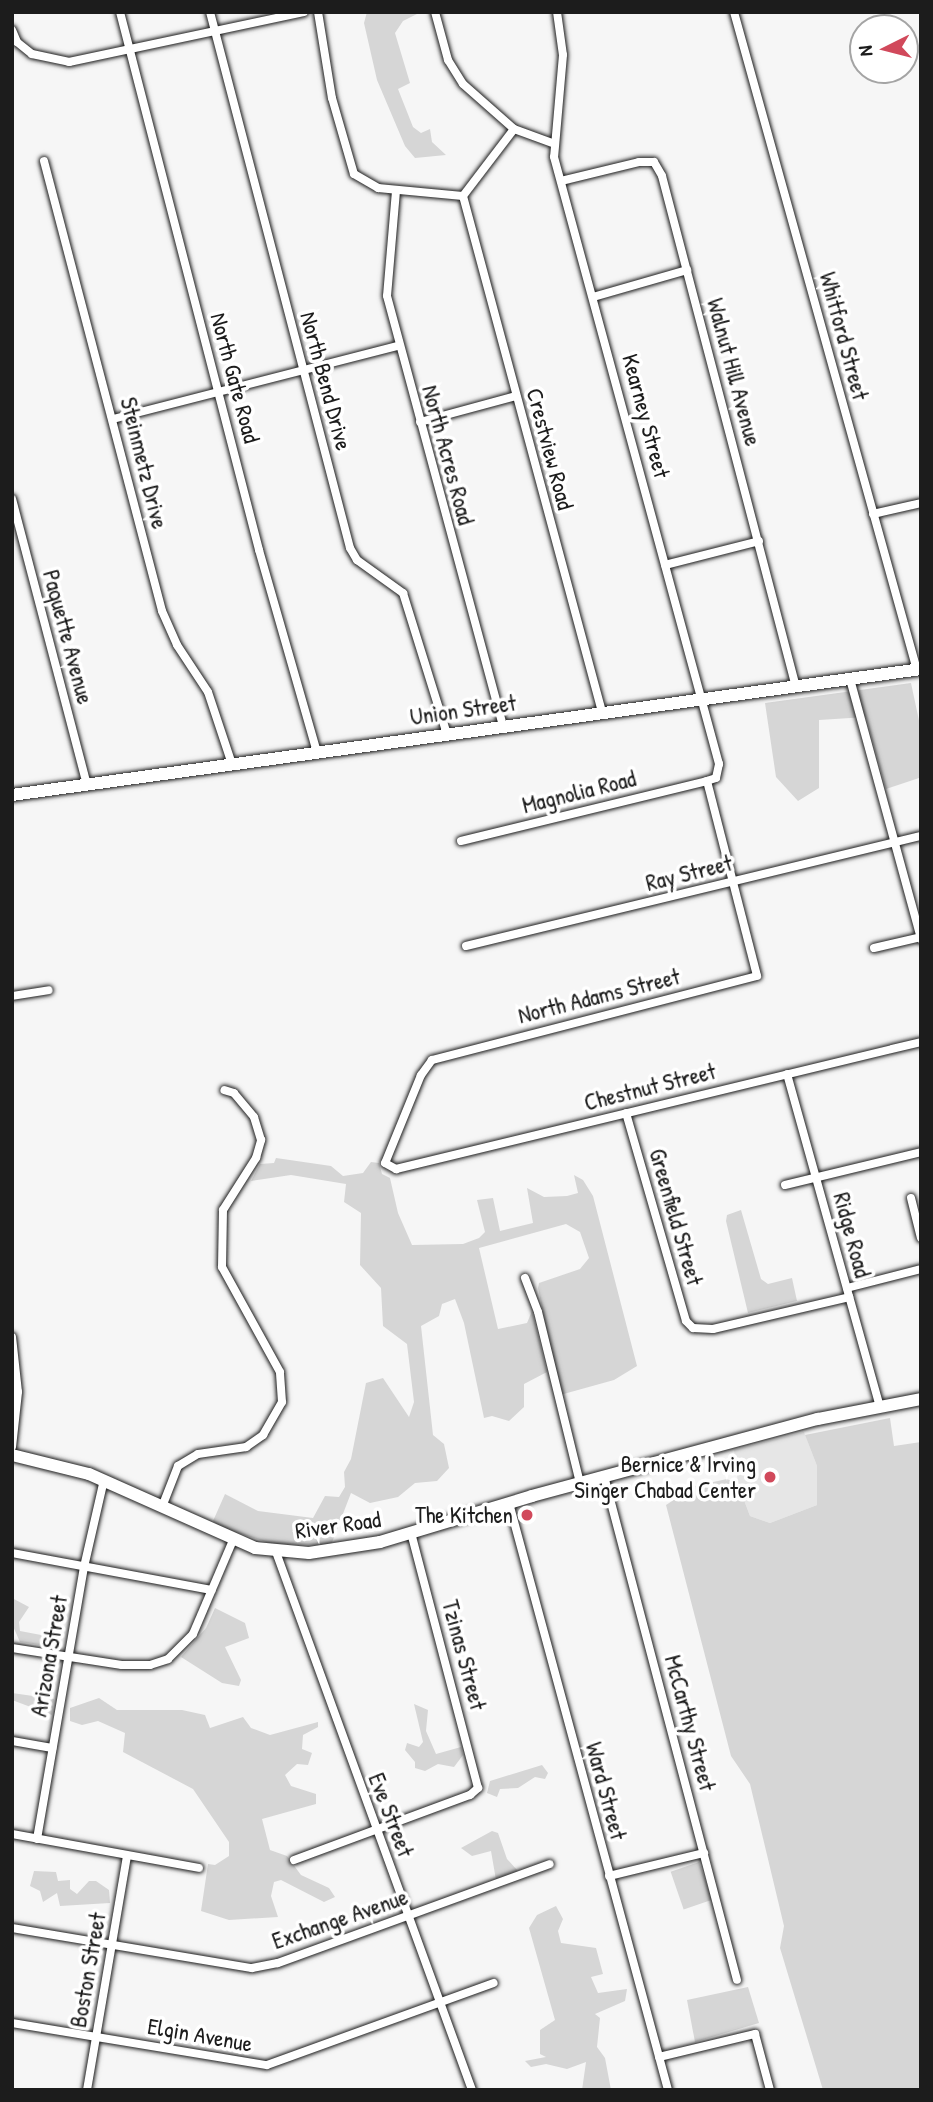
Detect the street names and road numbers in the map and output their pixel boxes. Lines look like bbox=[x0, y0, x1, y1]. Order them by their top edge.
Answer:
street label: Whitford Street bbox=[814, 269, 874, 403]
street label: Walnut Hill Avenue bbox=[701, 295, 767, 449]
street label: North Bend Drive bbox=[294, 309, 358, 453]
street label: North Gate Road bbox=[204, 310, 266, 446]
street label: Kearney Street bbox=[616, 351, 676, 481]
street label: North Acres Road bbox=[416, 382, 480, 528]
street label: Crestview Road bbox=[521, 385, 579, 513]
street label: Steinmetz Drive bbox=[114, 395, 174, 531]
street label: Paquette Avenue bbox=[37, 567, 99, 707]
street label: Union Street bbox=[408, 689, 518, 731]
street label: Magnolia Road bbox=[519, 765, 639, 819]
street label: Ray Street bbox=[643, 849, 735, 897]
street label: North Adams Street bbox=[515, 963, 683, 1029]
street label: Chestnut Street bbox=[581, 1057, 719, 1117]
street label: Greenfield Street bbox=[643, 1145, 709, 1289]
street label: Ridge Road bbox=[827, 1189, 877, 1281]
street label: River Road bbox=[294, 1505, 382, 1545]
street label: Arizona Street bbox=[25, 1593, 73, 1719]
street label: Tzinas Street bbox=[436, 1597, 492, 1713]
street label: McCarthy Street bbox=[659, 1652, 721, 1794]
street label: Ward Street bbox=[580, 1739, 632, 1843]
street label: Eve Street bbox=[362, 1769, 420, 1861]
street label: Exchange Avenue bbox=[269, 1883, 411, 1955]
street label: Boston Street bbox=[64, 1910, 112, 2030]
street label: Elgin Avenue bbox=[146, 2012, 254, 2058]

